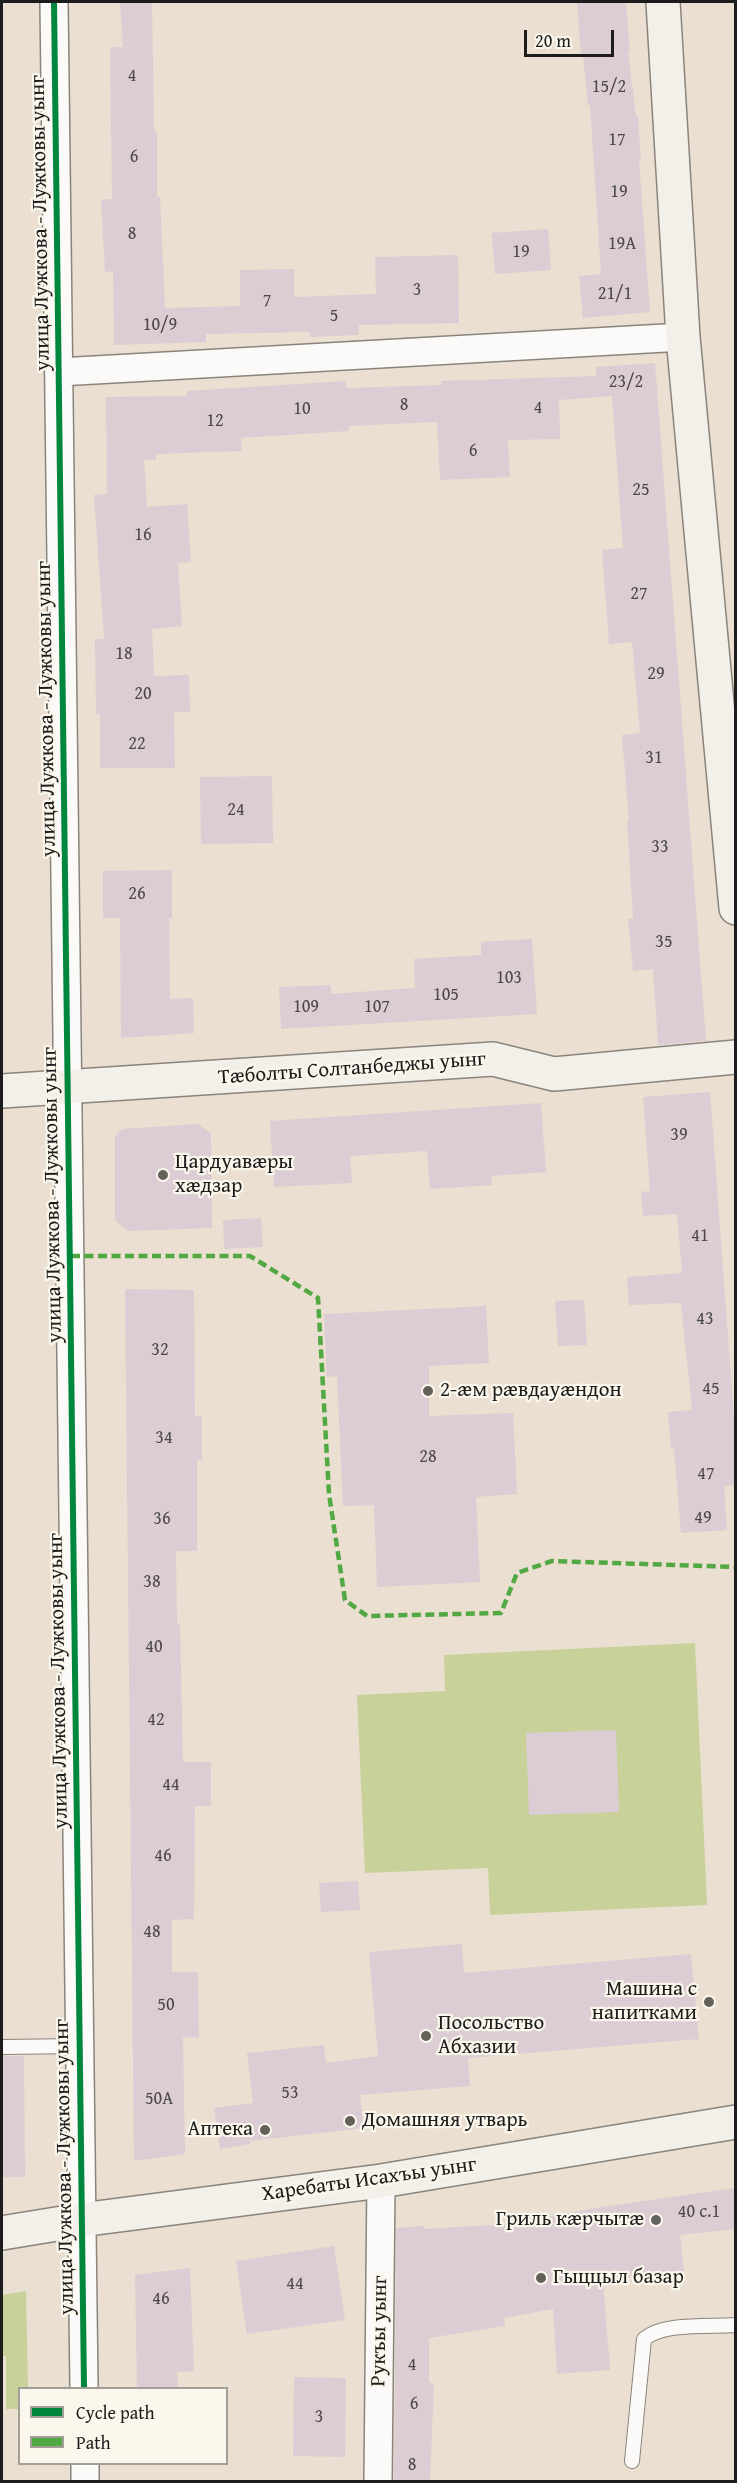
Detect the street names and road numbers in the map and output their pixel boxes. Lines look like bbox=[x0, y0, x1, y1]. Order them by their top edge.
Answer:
street label: улица Лужкова - Лужковы уынг bbox=[26, 75, 56, 371]
street label: улица Лужкова - Лужковы уынг bbox=[32, 561, 62, 857]
street label: улица Лужкова - Лужковы уынг bbox=[38, 1047, 68, 1343]
street label: Тæболты Солтанбеджы уынг bbox=[217, 1047, 487, 1091]
street label: улица Лужкова - Лужковы уынг bbox=[44, 1533, 74, 1829]
street label: улица Лужкова - Лужковы уынг bbox=[50, 2019, 80, 2315]
street label: Харебаты Исахъы уынг bbox=[260, 2152, 478, 2208]
street label: Рукъы уынг bbox=[366, 2275, 394, 2387]

